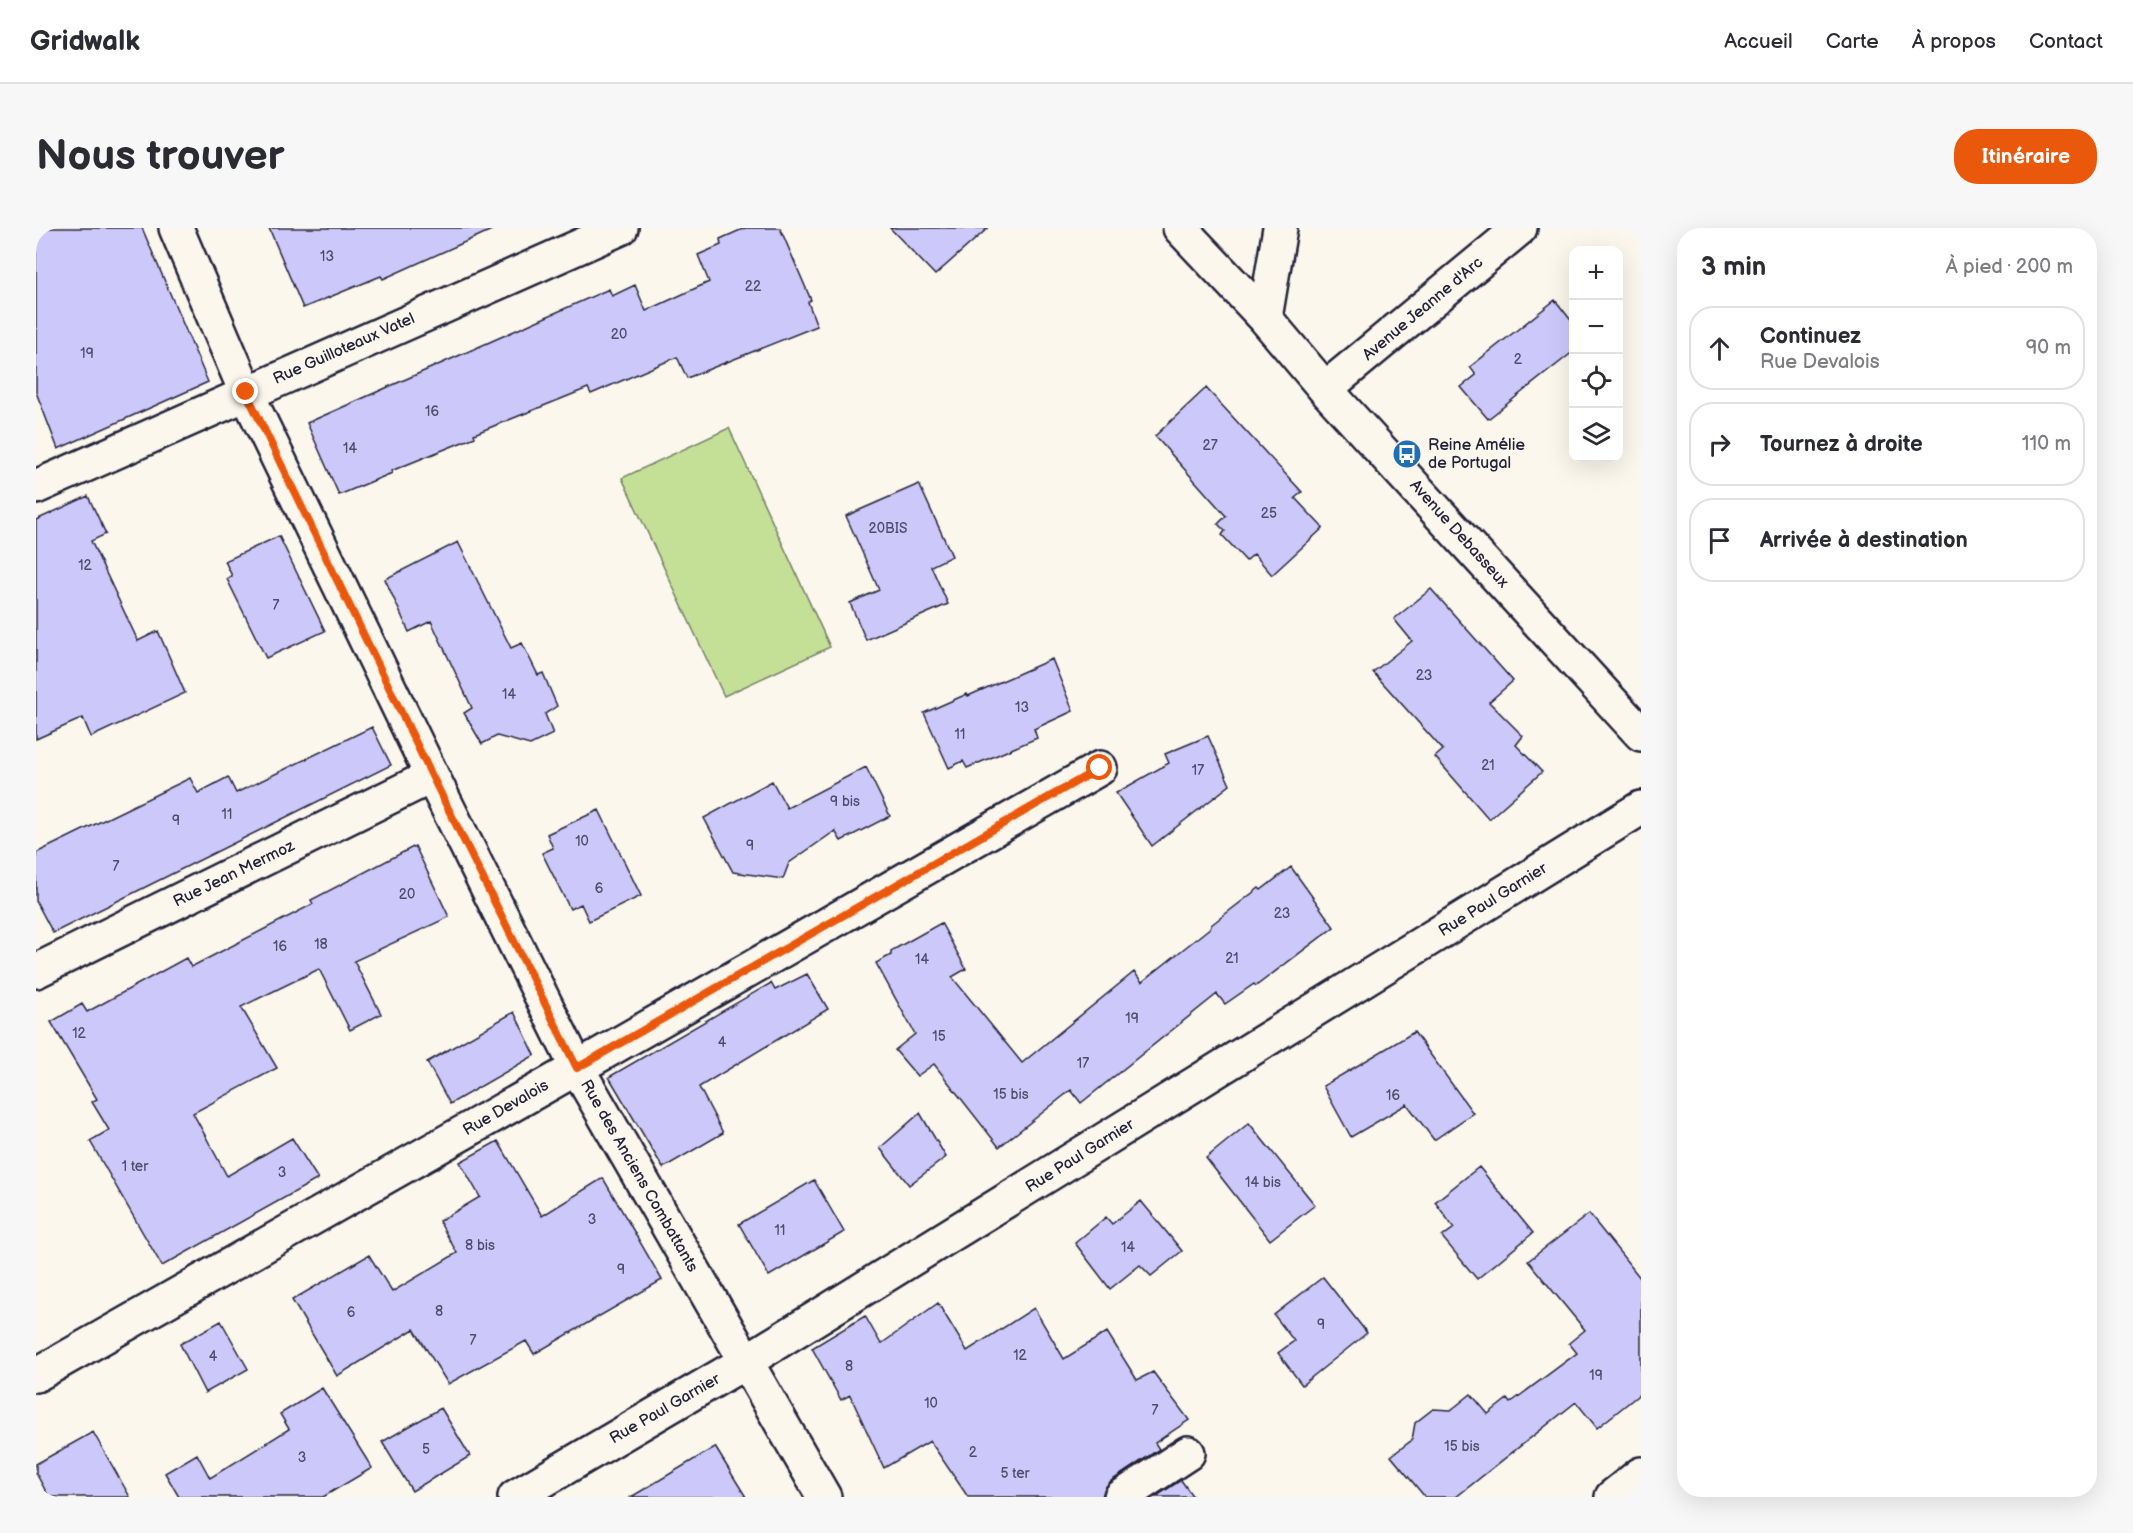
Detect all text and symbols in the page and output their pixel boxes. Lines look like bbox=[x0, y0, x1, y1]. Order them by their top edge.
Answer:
text: Gridwalk bbox=[30, 25, 140, 58]
text: Accueil bbox=[1724, 29, 1793, 54]
text: Carte bbox=[1826, 29, 1879, 54]
text: À propos bbox=[1912, 29, 1996, 54]
text: Contact bbox=[2029, 29, 2103, 54]
button: Itinéraire bbox=[1954, 129, 2097, 184]
text: Nous trouver bbox=[36, 131, 284, 182]
map controls bbox=[1569, 246, 1623, 462]
button: + bbox=[1569, 246, 1623, 300]
house number: 13 bbox=[320, 248, 334, 265]
text: 3 min bbox=[1701, 252, 1766, 283]
street label: Avenue Jeanne d'Arc bbox=[1359, 253, 1487, 365]
text: À pied · 200 m bbox=[1945, 255, 2073, 279]
house number: 22 bbox=[745, 278, 762, 295]
button: − bbox=[1569, 300, 1623, 354]
street label: Rue Guilloteaux Vatel bbox=[270, 309, 418, 389]
text: Continuez bbox=[1760, 323, 1861, 350]
house number: 20 bbox=[611, 326, 627, 343]
icon: ahead bbox=[1703, 332, 1736, 365]
text: 90 m bbox=[2026, 336, 2071, 360]
house number: 19 bbox=[80, 345, 94, 362]
text: Rue Devalois bbox=[1760, 350, 1880, 374]
house number: 2 bbox=[1514, 351, 1523, 368]
button: locate bbox=[1569, 354, 1623, 408]
route end bbox=[232, 378, 258, 404]
house number: 16 bbox=[425, 403, 439, 420]
button: layers bbox=[1569, 408, 1623, 462]
icon: right bbox=[1703, 428, 1736, 461]
text: Tournez à droite bbox=[1760, 431, 1923, 458]
text: 110 m bbox=[2022, 432, 2071, 456]
place label: Reine Amélie de Portugal bbox=[1428, 436, 1525, 473]
house number: 27 bbox=[1202, 437, 1218, 454]
bus stop icon: Reine Amélie de Portugal bbox=[1391, 438, 1423, 470]
house number: 14 bbox=[343, 440, 357, 457]
street label: Avenue Debasseux bbox=[1406, 476, 1513, 592]
house number: 25 bbox=[1261, 505, 1277, 522]
house number: 20BIS bbox=[869, 520, 907, 537]
icon: arrive bbox=[1703, 524, 1736, 557]
text: Arrivée à destination bbox=[1760, 527, 1968, 554]
house number: 12 bbox=[78, 557, 93, 574]
house number: 7 bbox=[273, 597, 280, 614]
house number: 23 bbox=[1416, 667, 1432, 684]
house number: 14 bbox=[502, 686, 516, 703]
house number: 13 bbox=[1015, 699, 1029, 716]
house number: 11 bbox=[955, 726, 965, 743]
route start bbox=[1086, 754, 1112, 780]
house number: 21 bbox=[1481, 757, 1495, 774]
house number: 17 bbox=[1192, 762, 1204, 779]
house number: 9 bis bbox=[830, 793, 860, 810]
house number: 11 bbox=[222, 806, 232, 823]
house number: 9 bbox=[172, 812, 180, 829]
house number: 10 bbox=[575, 833, 589, 850]
street label: Rue Jean Mermoz bbox=[170, 836, 298, 911]
house number: 9 bbox=[746, 837, 754, 854]
house number: 7 bbox=[113, 858, 120, 875]
street label: Rue Paul Garnier bbox=[1435, 859, 1551, 941]
house number: 6 bbox=[595, 880, 604, 897]
house number: 20 bbox=[399, 886, 415, 903]
house number: 23 bbox=[1274, 905, 1290, 922]
house number: 18 bbox=[314, 936, 328, 953]
house number: 16 bbox=[273, 938, 287, 955]
house number: 21 bbox=[1225, 950, 1239, 967]
house number: 14 bbox=[915, 951, 929, 968]
house number: 19 bbox=[1125, 1010, 1139, 1027]
house number: 12 bbox=[72, 1025, 87, 1042]
house number: 15 bbox=[932, 1028, 946, 1045]
house number: 4 bbox=[718, 1034, 727, 1051]
house number: 17 bbox=[1077, 1055, 1089, 1072]
street label: Rue Devalois bbox=[460, 1076, 552, 1140]
street label: Rue des Anciens Combattants bbox=[576, 1077, 702, 1276]
house number: 15 bis bbox=[993, 1086, 1029, 1103]
house number: 16 bbox=[1386, 1087, 1400, 1104]
street label: Rue Paul Garnier bbox=[1022, 1115, 1138, 1197]
house number: 1 ter bbox=[122, 1158, 149, 1175]
house number: 3 bbox=[278, 1164, 286, 1181]
house number: 14 bis bbox=[1245, 1174, 1281, 1191]
house number: 3 bbox=[588, 1211, 596, 1228]
house number: 11 bbox=[775, 1222, 785, 1239]
house number: 8 bis bbox=[465, 1237, 495, 1254]
house number: 14 bbox=[1121, 1239, 1135, 1256]
house number: 9 bbox=[617, 1261, 625, 1278]
house number: 8 bbox=[435, 1303, 443, 1320]
house number: 6 bbox=[347, 1304, 356, 1321]
house number: 9 bbox=[1317, 1316, 1325, 1333]
house number: 7 bbox=[470, 1332, 477, 1349]
house number: 12 bbox=[1013, 1347, 1028, 1364]
house number: 4 bbox=[209, 1348, 218, 1365]
house number: 8 bbox=[845, 1358, 853, 1375]
house number: 19 bbox=[1589, 1367, 1603, 1384]
street label: Rue Paul Garnier bbox=[606, 1370, 724, 1448]
house number: 10 bbox=[924, 1395, 938, 1412]
house number: 7 bbox=[1152, 1402, 1159, 1419]
house number: 15 bis bbox=[1444, 1438, 1480, 1455]
house number: 5 bbox=[422, 1441, 430, 1458]
house number: 2 bbox=[969, 1444, 978, 1461]
house number: 3 bbox=[298, 1449, 306, 1466]
house number: 5 ter bbox=[1000, 1465, 1030, 1482]

